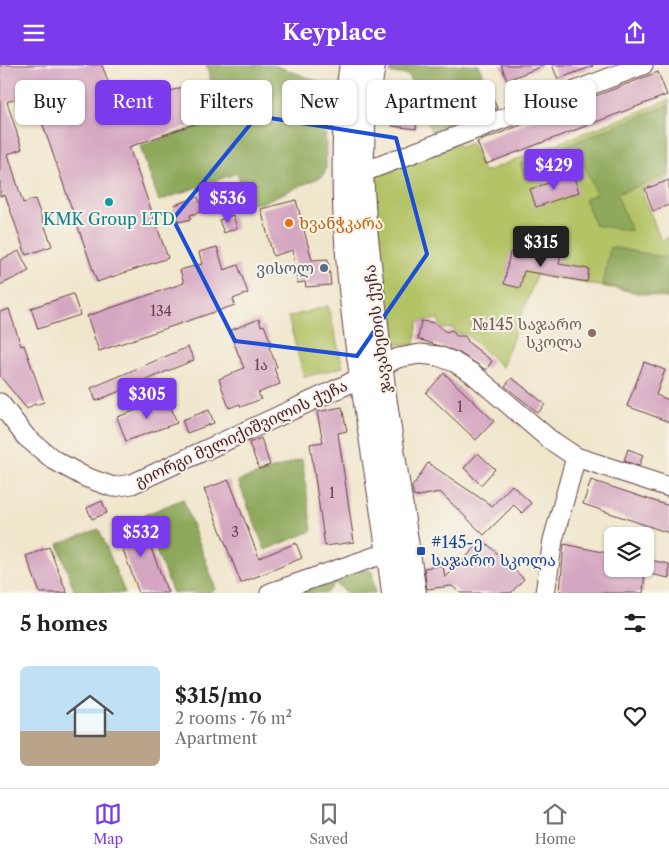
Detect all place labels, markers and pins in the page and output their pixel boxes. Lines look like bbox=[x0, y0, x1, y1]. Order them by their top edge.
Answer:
pin: $429 bbox=[524, 149, 584, 191]
pin: $536 bbox=[198, 181, 258, 224]
marker: KMK Group LTD bbox=[103, 196, 115, 208]
place label: KMK Group LTD bbox=[43, 209, 175, 229]
place label: ხვანჭკარა bbox=[299, 213, 383, 233]
marker: ხვანჭკარა bbox=[283, 217, 295, 229]
pin: $315 bbox=[511, 225, 571, 268]
place label: ვისოლ bbox=[256, 258, 314, 278]
marker: ვისოლ bbox=[318, 262, 330, 274]
place label: №145 საჯარო სკოლა bbox=[472, 314, 582, 352]
marker: №145 საჯარო სკოლა bbox=[586, 327, 598, 339]
pin: $305 bbox=[117, 377, 177, 420]
pin: $532 bbox=[111, 515, 171, 558]
place label: #145-ე საჯარო სკოლა bbox=[431, 532, 556, 570]
marker: #145-ე საჯარო სკოლა bbox=[415, 545, 427, 557]

